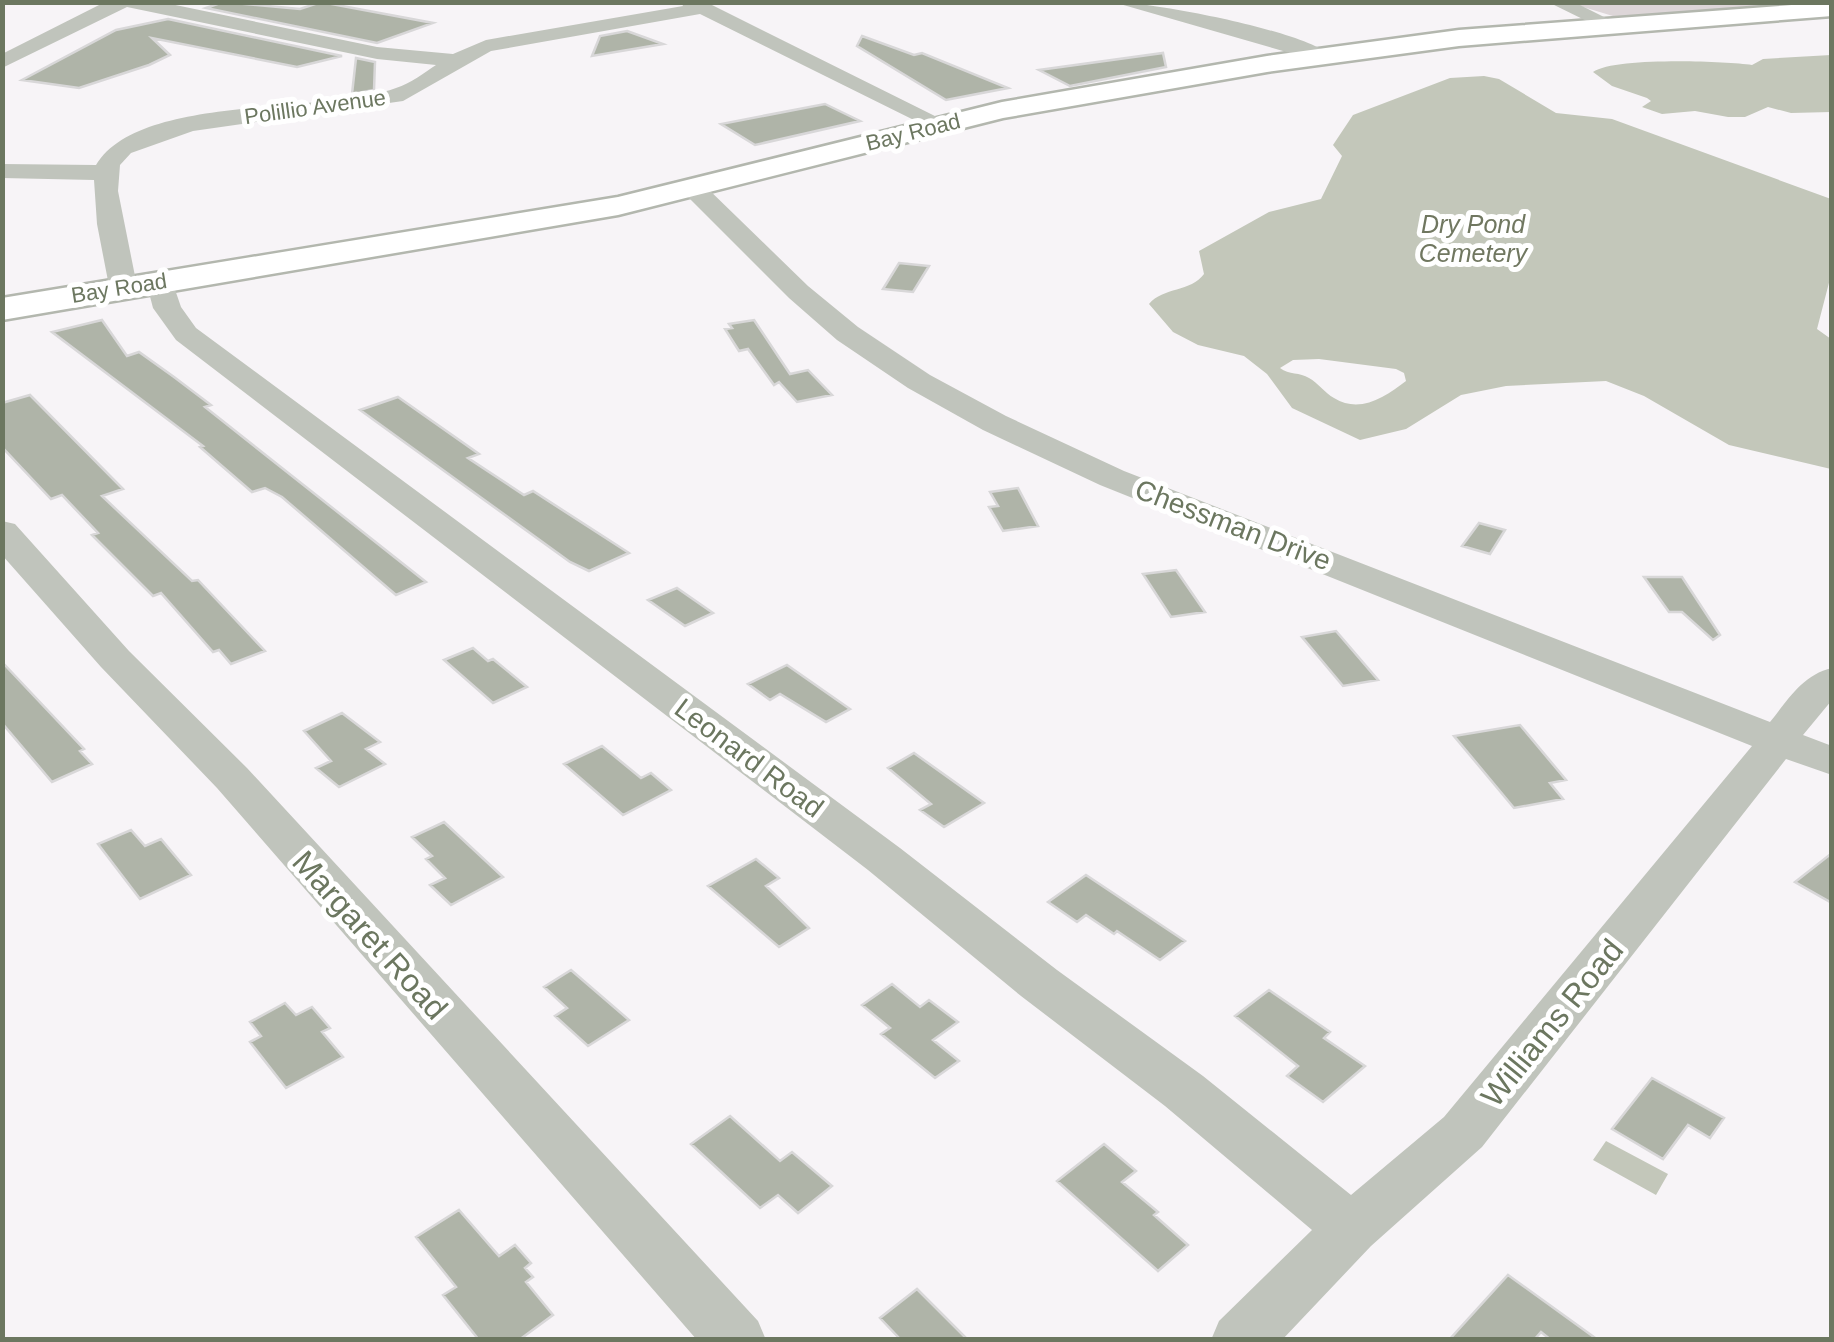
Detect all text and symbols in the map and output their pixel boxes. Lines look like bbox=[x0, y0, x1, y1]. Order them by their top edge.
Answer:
street label: Polillio Avenue bbox=[243, 85, 387, 129]
street label: Bay Road bbox=[863, 108, 963, 156]
water label: Dry Pond Cemetery bbox=[1419, 210, 1529, 267]
street label: Bay Road bbox=[69, 268, 169, 308]
street label: Chessman Drive bbox=[1131, 473, 1335, 577]
street label: Leonard Road bbox=[669, 692, 829, 824]
street label: Margaret Road bbox=[285, 844, 455, 1026]
street label: Williams Road bbox=[1474, 932, 1630, 1114]

